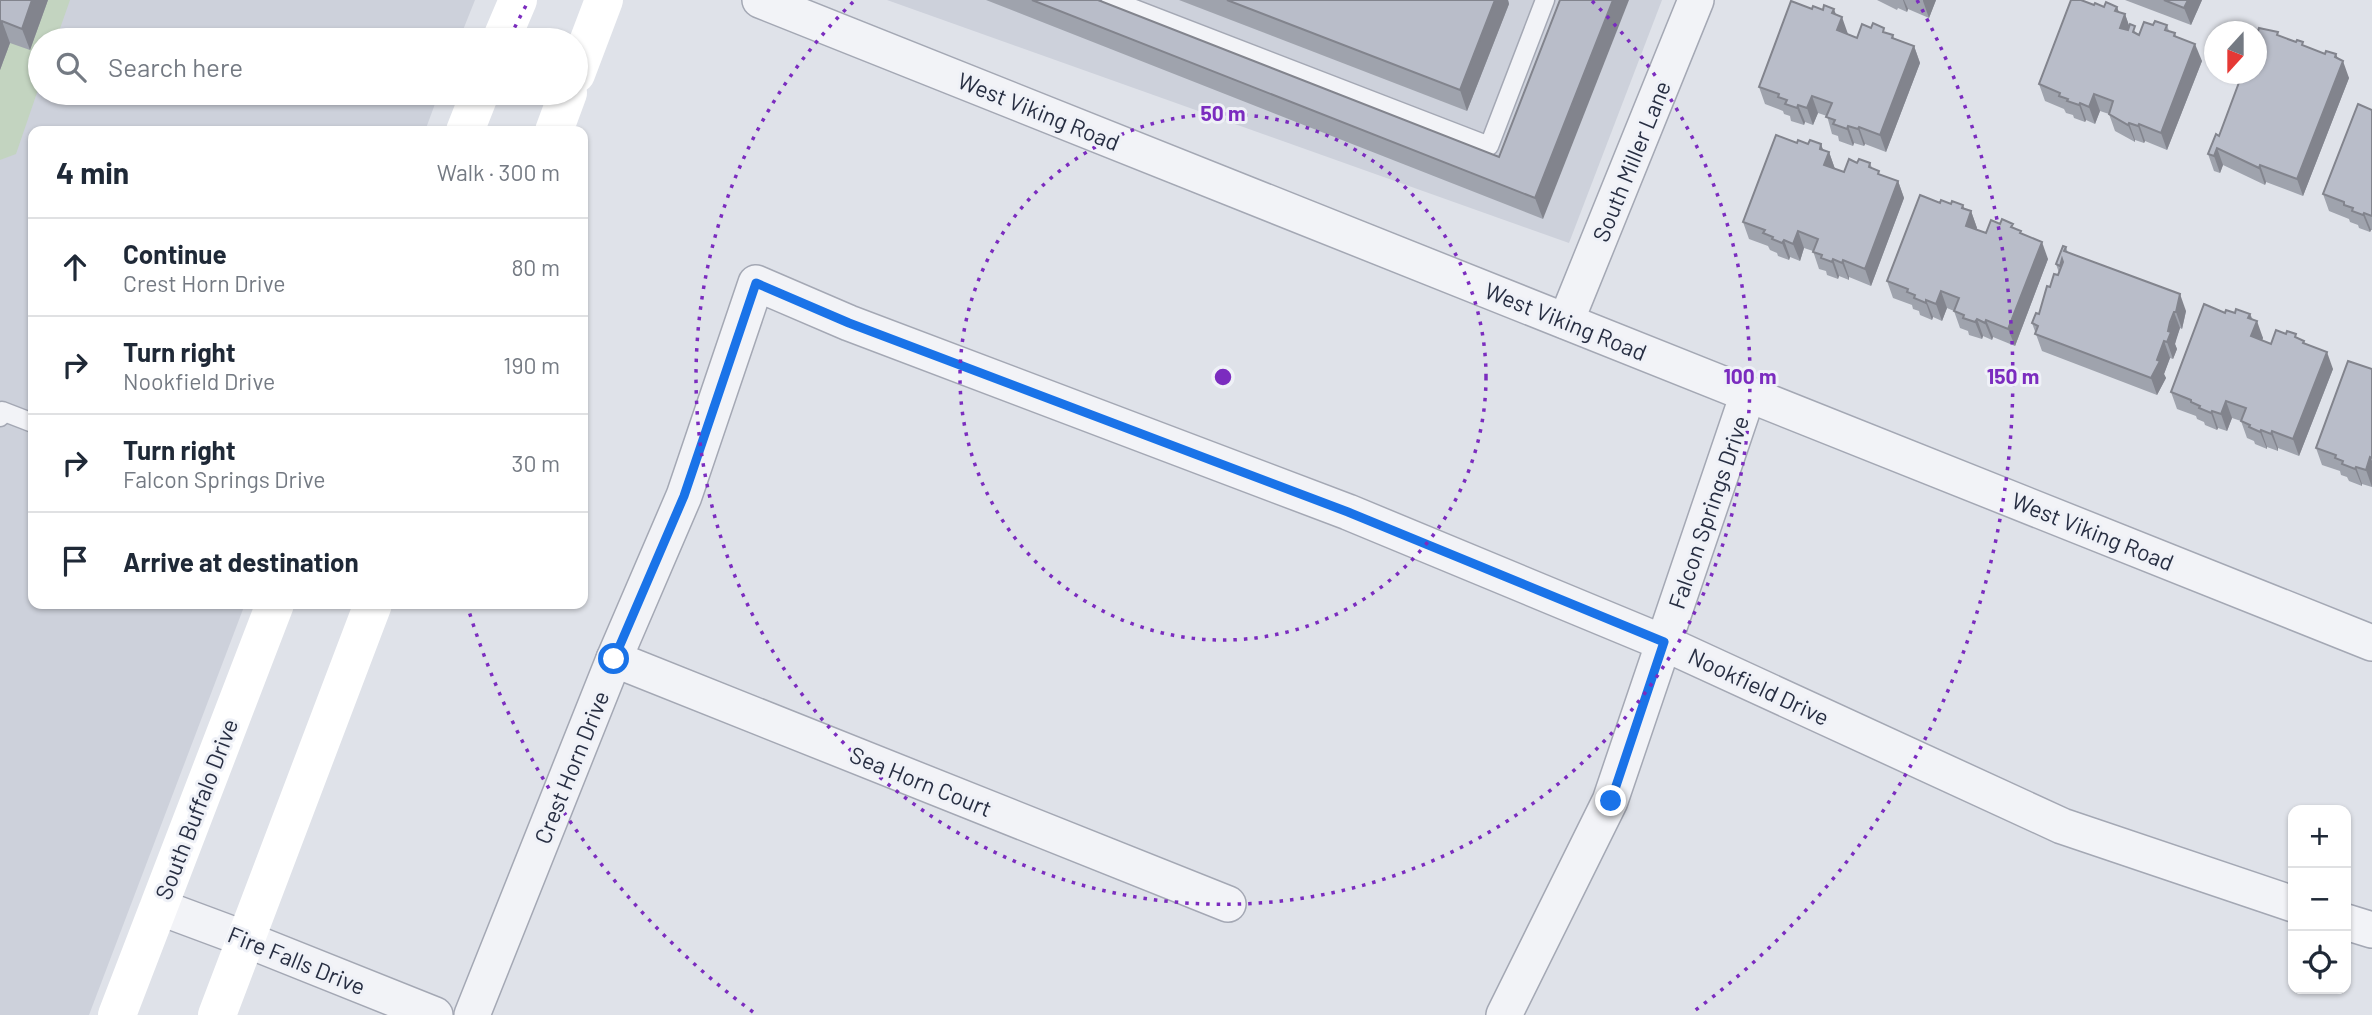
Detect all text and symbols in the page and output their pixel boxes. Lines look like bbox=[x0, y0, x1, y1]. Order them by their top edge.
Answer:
north arrow bbox=[2204, 21, 2267, 84]
search box bbox=[28, 28, 588, 105]
icon: search bbox=[52, 48, 90, 86]
text: Search here bbox=[108, 51, 243, 82]
street label: West Viking Road bbox=[954, 66, 1124, 156]
street label: South Miller Lane bbox=[1586, 76, 1676, 246]
text: 50 m bbox=[1200, 100, 1246, 125]
text: 4 min bbox=[56, 154, 129, 190]
text: Walk · 300 m bbox=[437, 158, 560, 186]
text: Continue bbox=[123, 238, 227, 269]
icon: ahead bbox=[56, 248, 94, 286]
text: 80 m bbox=[511, 253, 560, 281]
text: Crest Horn Drive bbox=[123, 269, 285, 297]
street label: West Viking Road bbox=[1481, 276, 1651, 366]
text: Turn right bbox=[123, 336, 236, 367]
icon: right bbox=[56, 346, 94, 384]
text: 190 m bbox=[503, 351, 560, 379]
text: 100 m bbox=[1723, 363, 1777, 388]
text: 150 m bbox=[1987, 363, 2039, 388]
centre of rings bbox=[1211, 365, 1235, 389]
text: Nookfield Drive bbox=[123, 367, 275, 395]
street label: Falcon Springs Drive bbox=[1662, 412, 1754, 612]
text: Turn right bbox=[123, 434, 236, 465]
icon: right bbox=[56, 444, 94, 482]
text: 30 m bbox=[512, 449, 560, 477]
text: Falcon Springs Drive bbox=[123, 465, 326, 493]
street label: West Viking Road bbox=[2008, 486, 2178, 576]
icon: arrive bbox=[56, 542, 94, 580]
text: Arrive at destination bbox=[123, 546, 359, 577]
street label: Nookfield Drive bbox=[1684, 641, 1834, 731]
route start bbox=[598, 643, 629, 674]
street label: Crest Horn Drive bbox=[528, 686, 614, 848]
street label: South Buffalo Drive bbox=[149, 715, 243, 903]
street label: Sea Horn Court bbox=[846, 740, 996, 822]
route end bbox=[1595, 785, 1626, 816]
map controls bbox=[2288, 805, 2351, 994]
button: + bbox=[2288, 805, 2351, 868]
button: − bbox=[2288, 868, 2351, 931]
street label: Fire Falls Drive bbox=[224, 920, 370, 1000]
button: locate bbox=[2288, 931, 2351, 994]

